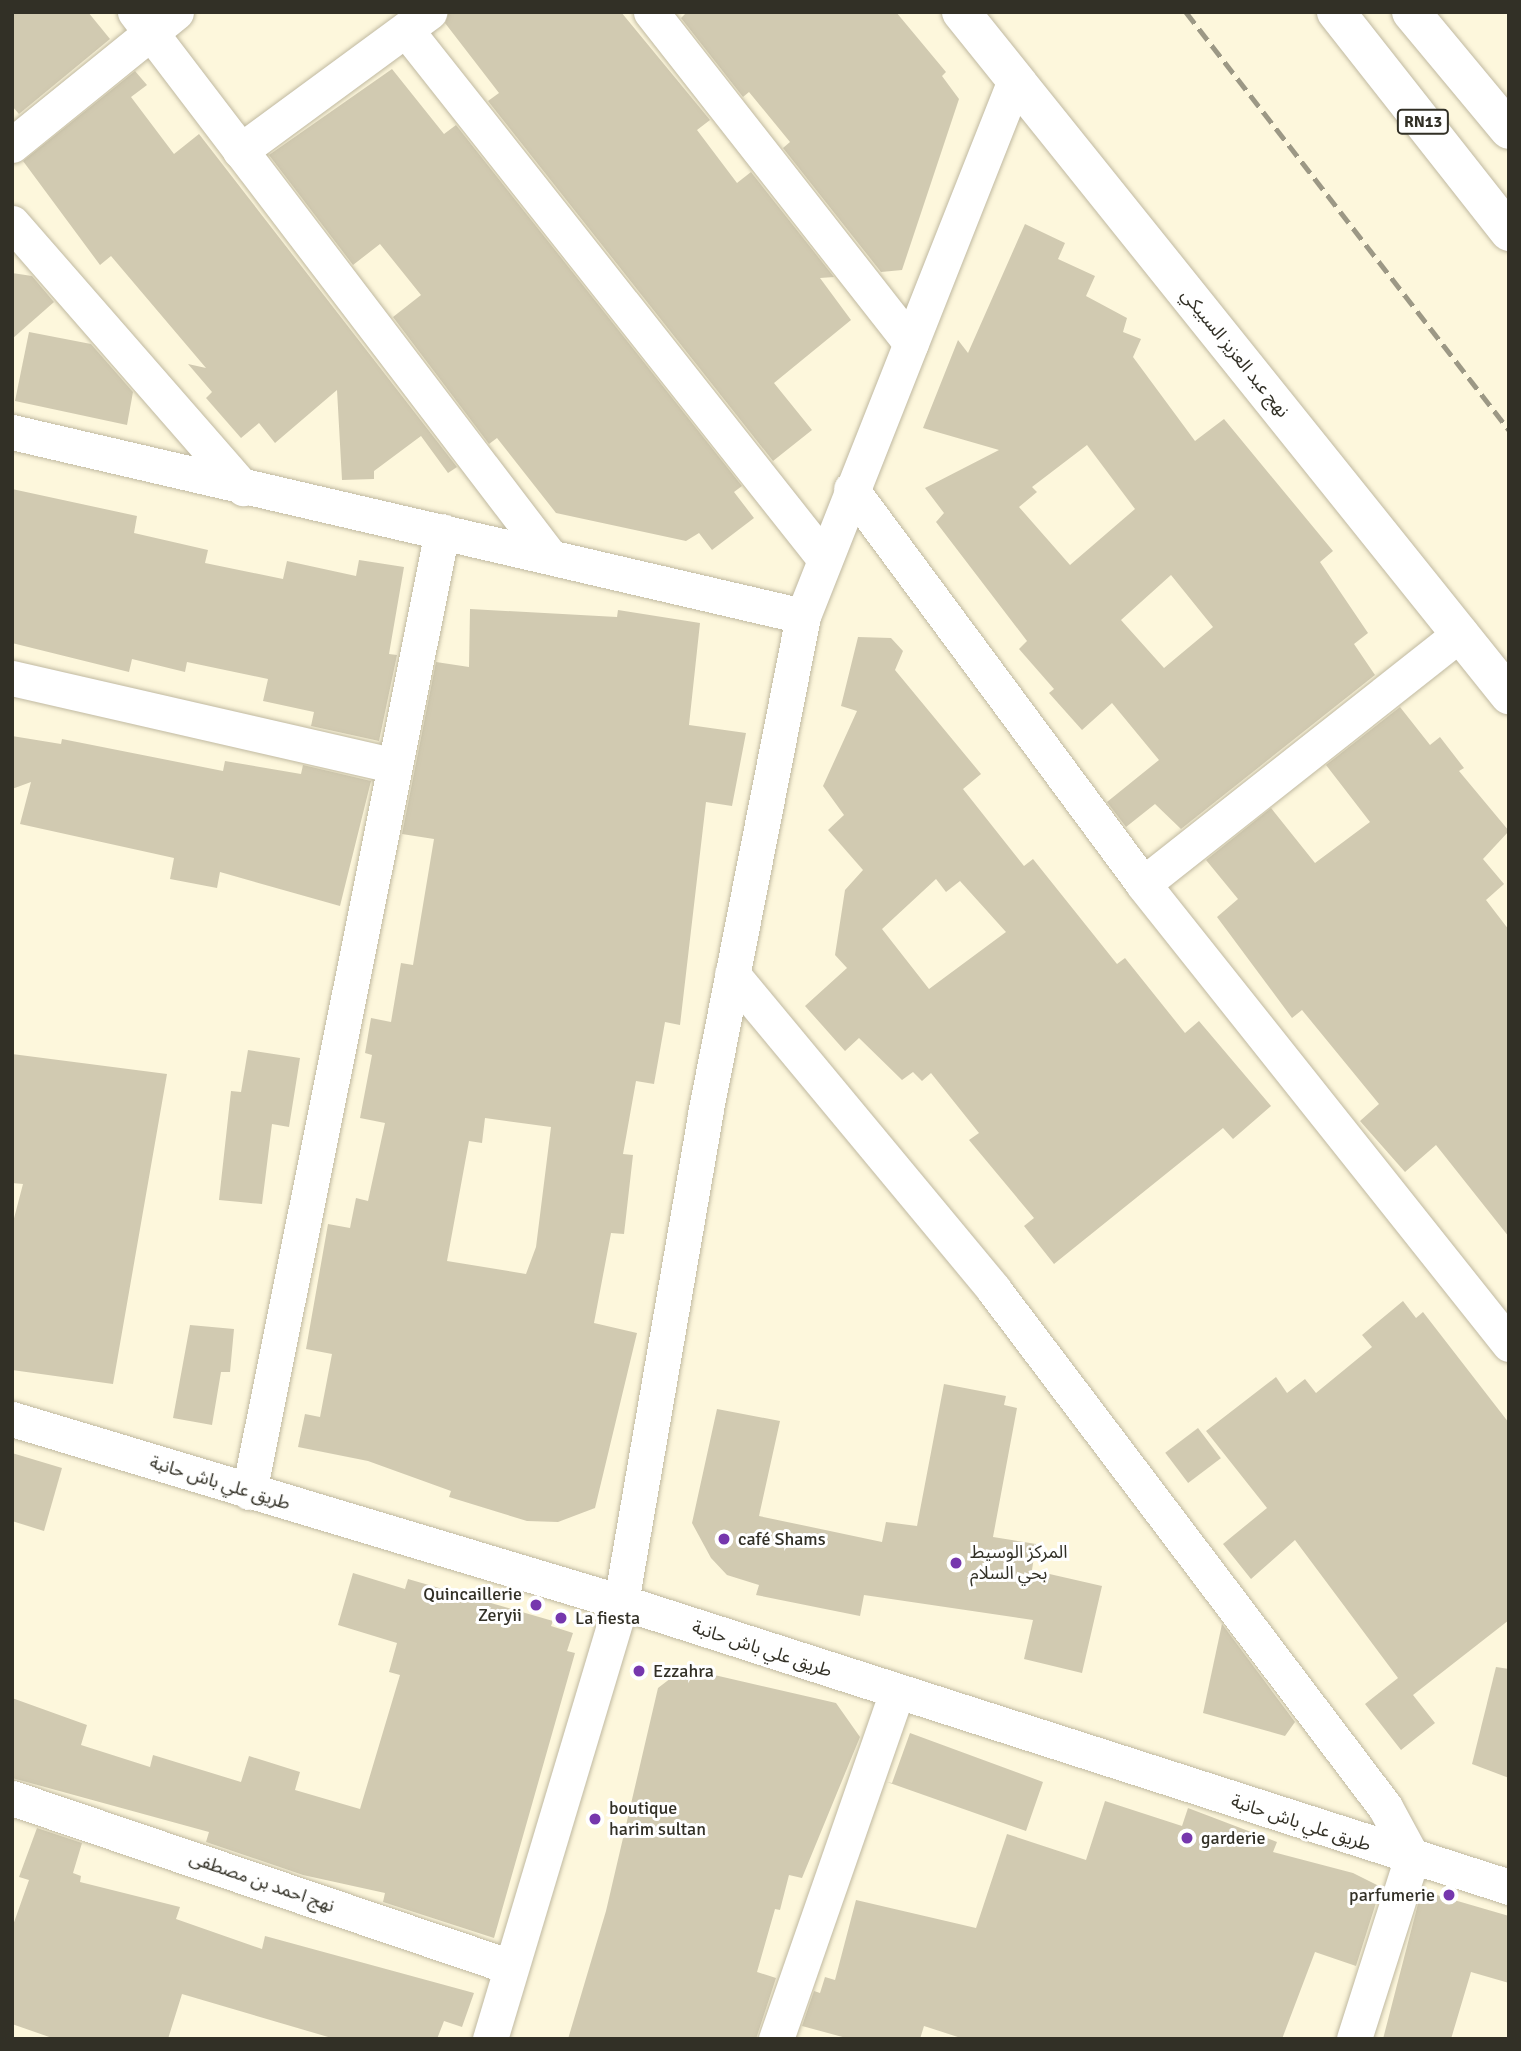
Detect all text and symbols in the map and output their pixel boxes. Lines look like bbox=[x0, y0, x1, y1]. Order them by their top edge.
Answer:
road number: RN13 bbox=[1397, 110, 1449, 134]
street label: نهج عبد العزيز السبيكي bbox=[1176, 284, 1294, 422]
street label: طريق علي باش حانبة bbox=[147, 1451, 293, 1515]
place label: café Shams bbox=[738, 1528, 826, 1550]
marker: café Shams bbox=[716, 1531, 732, 1547]
place label: المركز الوسيط بحي السلام bbox=[970, 1542, 1068, 1584]
marker: المركز الوسيط بحي السلام bbox=[948, 1555, 964, 1571]
place label: Quincaillerie Zeryii bbox=[423, 1584, 522, 1626]
marker: Quincaillerie Zeryii bbox=[528, 1597, 544, 1613]
place label: La fiesta bbox=[575, 1607, 640, 1629]
marker: La fiesta bbox=[553, 1610, 569, 1626]
street label: طريق علي باش حانبة bbox=[689, 1616, 835, 1682]
place label: Ezzahra bbox=[653, 1660, 714, 1682]
marker: Ezzahra bbox=[631, 1663, 647, 1679]
street label: طريق علي باش حانبة bbox=[1228, 1790, 1374, 1856]
place label: boutique harim sultan bbox=[609, 1798, 706, 1840]
marker: boutique harim sultan bbox=[587, 1811, 603, 1827]
place label: garderie bbox=[1201, 1827, 1265, 1849]
marker: garderie bbox=[1179, 1830, 1195, 1846]
street label: نهج احمد بن مصطفى bbox=[187, 1847, 337, 1917]
place label: parfumerie bbox=[1349, 1884, 1435, 1906]
marker: parfumerie bbox=[1441, 1887, 1457, 1903]

